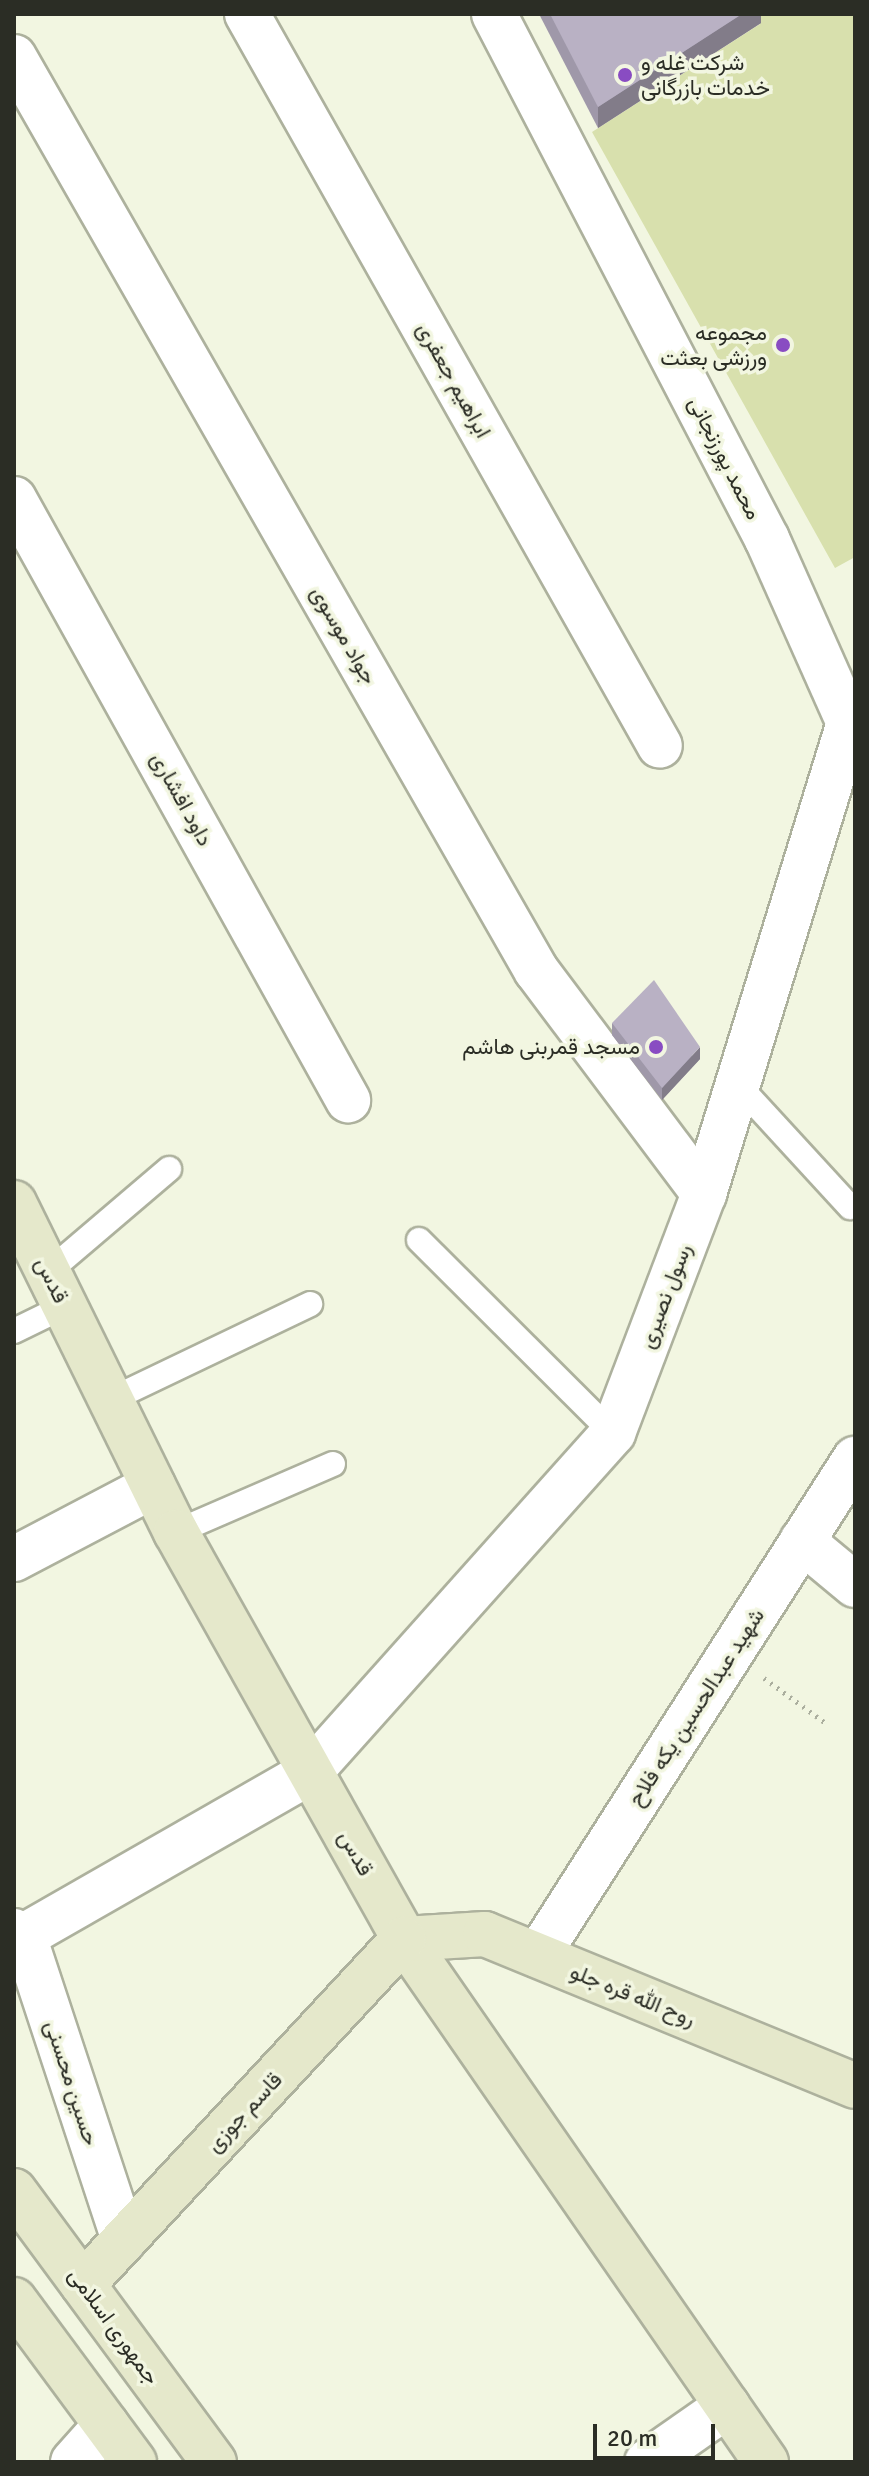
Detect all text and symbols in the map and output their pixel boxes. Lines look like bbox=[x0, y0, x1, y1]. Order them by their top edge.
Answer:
place label: شرکت غله و خدمات بازرگانی bbox=[641, 49, 770, 100]
marker: شرکت غله و خدمات بازرگانی bbox=[616, 66, 634, 84]
street label: ابراهیم جعفری bbox=[411, 318, 497, 442]
place label: مجموعه ورزشی بعثت bbox=[660, 319, 767, 370]
marker: مجموعه ورزشی بعثت bbox=[774, 336, 792, 354]
street label: محمد پورزنجانی bbox=[683, 392, 767, 524]
street label: جواد موسوی bbox=[305, 581, 383, 689]
street label: داود افشاری bbox=[145, 747, 219, 851]
place label: مسجد قمربنی هاشم bbox=[462, 1034, 640, 1060]
marker: مسجد قمربنی هاشم bbox=[647, 1038, 665, 1056]
street label: رسول نصیری bbox=[633, 1240, 697, 1352]
street label: قدس bbox=[30, 1253, 74, 1307]
street label: شهید عبدالحسین یکه فلاح bbox=[622, 1603, 770, 1811]
street label: قدس bbox=[333, 1826, 379, 1880]
street label: روح الله قره جلو bbox=[567, 1958, 699, 2032]
street label: حسین محسنی bbox=[39, 2017, 105, 2149]
street label: قاسم جوزی bbox=[200, 2067, 288, 2157]
street label: جمهوری اسلامی bbox=[63, 2262, 165, 2390]
scale bar bbox=[597, 2408, 719, 2458]
text: 20 m bbox=[607, 2423, 657, 2453]

